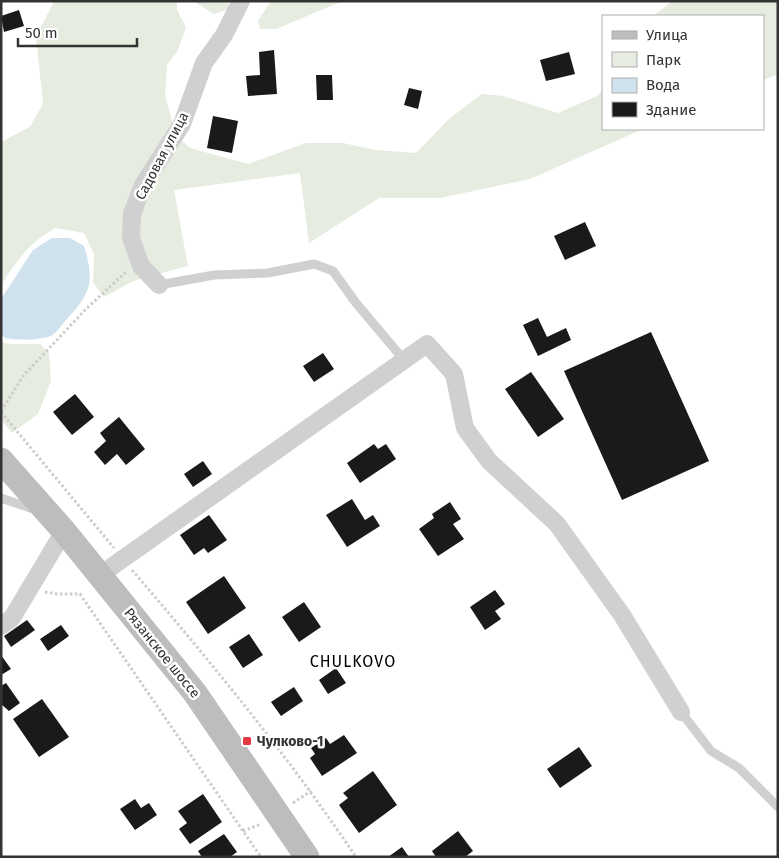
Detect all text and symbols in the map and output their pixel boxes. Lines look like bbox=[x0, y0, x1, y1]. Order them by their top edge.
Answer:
scale bar bbox=[18, 15, 136, 47]
legend bbox=[602, 15, 764, 130]
text: 50 m bbox=[25, 24, 58, 42]
text: Улица bbox=[646, 26, 688, 44]
text: Парк bbox=[646, 51, 681, 69]
text: Вода bbox=[646, 76, 680, 94]
text: Здание bbox=[646, 101, 696, 119]
street label: Садовая улица bbox=[132, 109, 192, 203]
street label: Рязанское шоссе bbox=[120, 604, 204, 702]
district label: CHULKOVO bbox=[310, 652, 396, 671]
place label: Чулково-1 bbox=[257, 733, 323, 750]
marker: Чулково-1 bbox=[241, 735, 253, 747]

